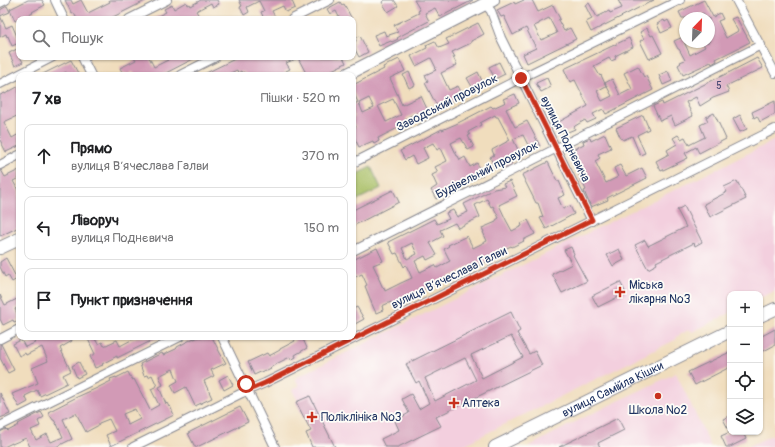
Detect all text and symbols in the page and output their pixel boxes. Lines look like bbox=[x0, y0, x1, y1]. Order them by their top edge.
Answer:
north arrow bbox=[679, 12, 715, 48]
search box bbox=[16, 16, 356, 60]
icon: search bbox=[30, 27, 52, 49]
text: Пошук bbox=[62, 29, 104, 48]
route end bbox=[512, 69, 530, 87]
street label: Заводський провулок bbox=[394, 71, 500, 135]
house number: 5 bbox=[716, 80, 722, 92]
text: 7 хв bbox=[32, 88, 62, 109]
text: Пішки · 520 m bbox=[261, 90, 340, 106]
street label: вулиця Поднєвича bbox=[537, 93, 593, 185]
street label: Будівельний провулок bbox=[433, 138, 541, 202]
text: Прямо bbox=[71, 139, 112, 158]
icon: ahead bbox=[33, 145, 55, 167]
text: 370 m bbox=[302, 148, 339, 164]
text: вулиця Вʼячеслава Галви bbox=[71, 158, 208, 174]
text: Ліворуч bbox=[71, 211, 119, 230]
icon: left bbox=[33, 217, 55, 239]
text: 150 m bbox=[304, 220, 339, 236]
text: вулиця Поднєвича bbox=[71, 230, 174, 246]
street label: вулиця Вʼячеслава Галви bbox=[389, 243, 510, 312]
place label: Міська лікарня №3 bbox=[629, 278, 691, 307]
marker: Міська лікарня №3 bbox=[614, 286, 626, 298]
icon: arrive bbox=[33, 289, 55, 311]
text: Пункт призначення bbox=[71, 291, 192, 310]
map controls bbox=[727, 291, 763, 435]
button: + bbox=[727, 291, 763, 327]
button: − bbox=[727, 327, 763, 363]
street label: вулиця Самійла Кішки bbox=[559, 357, 666, 420]
button: locate bbox=[727, 363, 763, 399]
route start bbox=[237, 375, 255, 393]
marker: Школа №2 bbox=[653, 391, 663, 401]
place label: Аптека bbox=[462, 396, 500, 411]
marker: Аптека bbox=[449, 398, 459, 408]
button: layers bbox=[727, 399, 763, 435]
place label: Школа №2 bbox=[629, 403, 687, 418]
place label: Поліклініка №3 bbox=[321, 410, 402, 425]
marker: Поліклініка №3 bbox=[306, 411, 318, 423]

